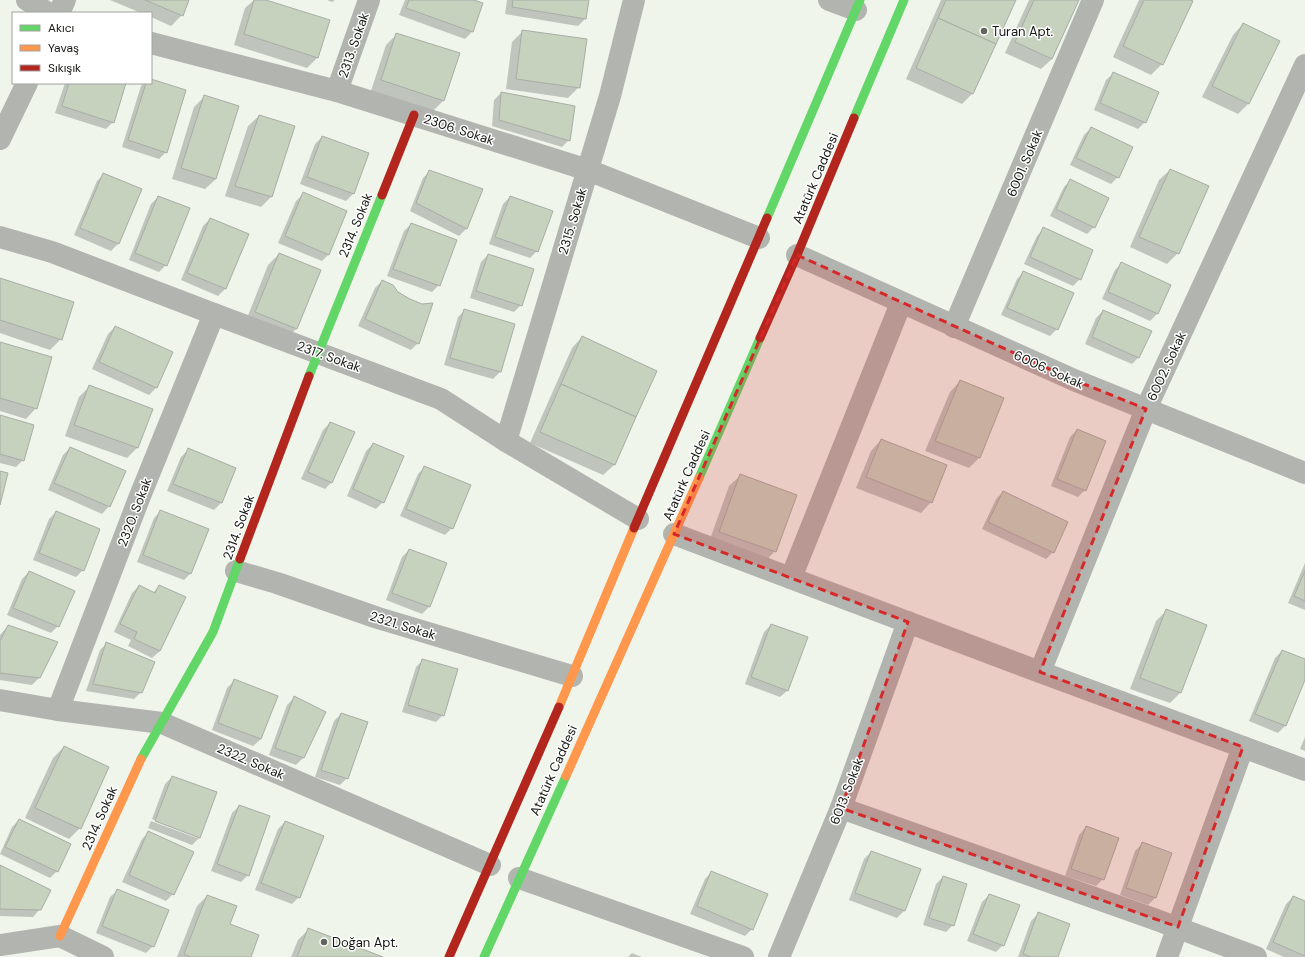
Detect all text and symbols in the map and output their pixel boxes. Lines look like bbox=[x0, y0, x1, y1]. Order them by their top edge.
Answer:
street label: 2313. Sokak bbox=[334, 10, 373, 80]
legend bbox=[12, 12, 152, 84]
text: Akıcı bbox=[48, 20, 74, 36]
place label: Turan Apt. bbox=[992, 23, 1054, 40]
marker: Turan Apt. bbox=[979, 26, 989, 36]
text: Yavaş bbox=[48, 40, 79, 56]
text: Sıkışık bbox=[48, 60, 81, 76]
street label: 2306. Sokak bbox=[421, 110, 497, 149]
street label: 6001. Sokak bbox=[1003, 127, 1046, 199]
street label: Atatürk Caddesi bbox=[789, 130, 842, 226]
street label: 2315. Sokak bbox=[554, 186, 591, 256]
street label: 2314. Sokak bbox=[335, 190, 376, 260]
street label: 6002. Sokak bbox=[1143, 328, 1190, 404]
street label: 2317. Sokak bbox=[295, 337, 363, 376]
street label: 6006. Sokak bbox=[1011, 346, 1087, 393]
street label: Atatürk Caddesi bbox=[659, 427, 714, 523]
street label: 2320. Sokak bbox=[114, 475, 156, 549]
street label: 2314. Sokak bbox=[219, 492, 258, 562]
street label: 2321. Sokak bbox=[368, 607, 438, 644]
street label: Atatürk Caddesi bbox=[526, 722, 581, 818]
street label: 2322. Sokak bbox=[215, 740, 287, 783]
street label: 6013. Sokak bbox=[826, 755, 867, 827]
street label: 2314. Sokak bbox=[78, 783, 121, 853]
place label: Doğan Apt. bbox=[332, 934, 398, 951]
marker: Doğan Apt. bbox=[319, 937, 329, 947]

